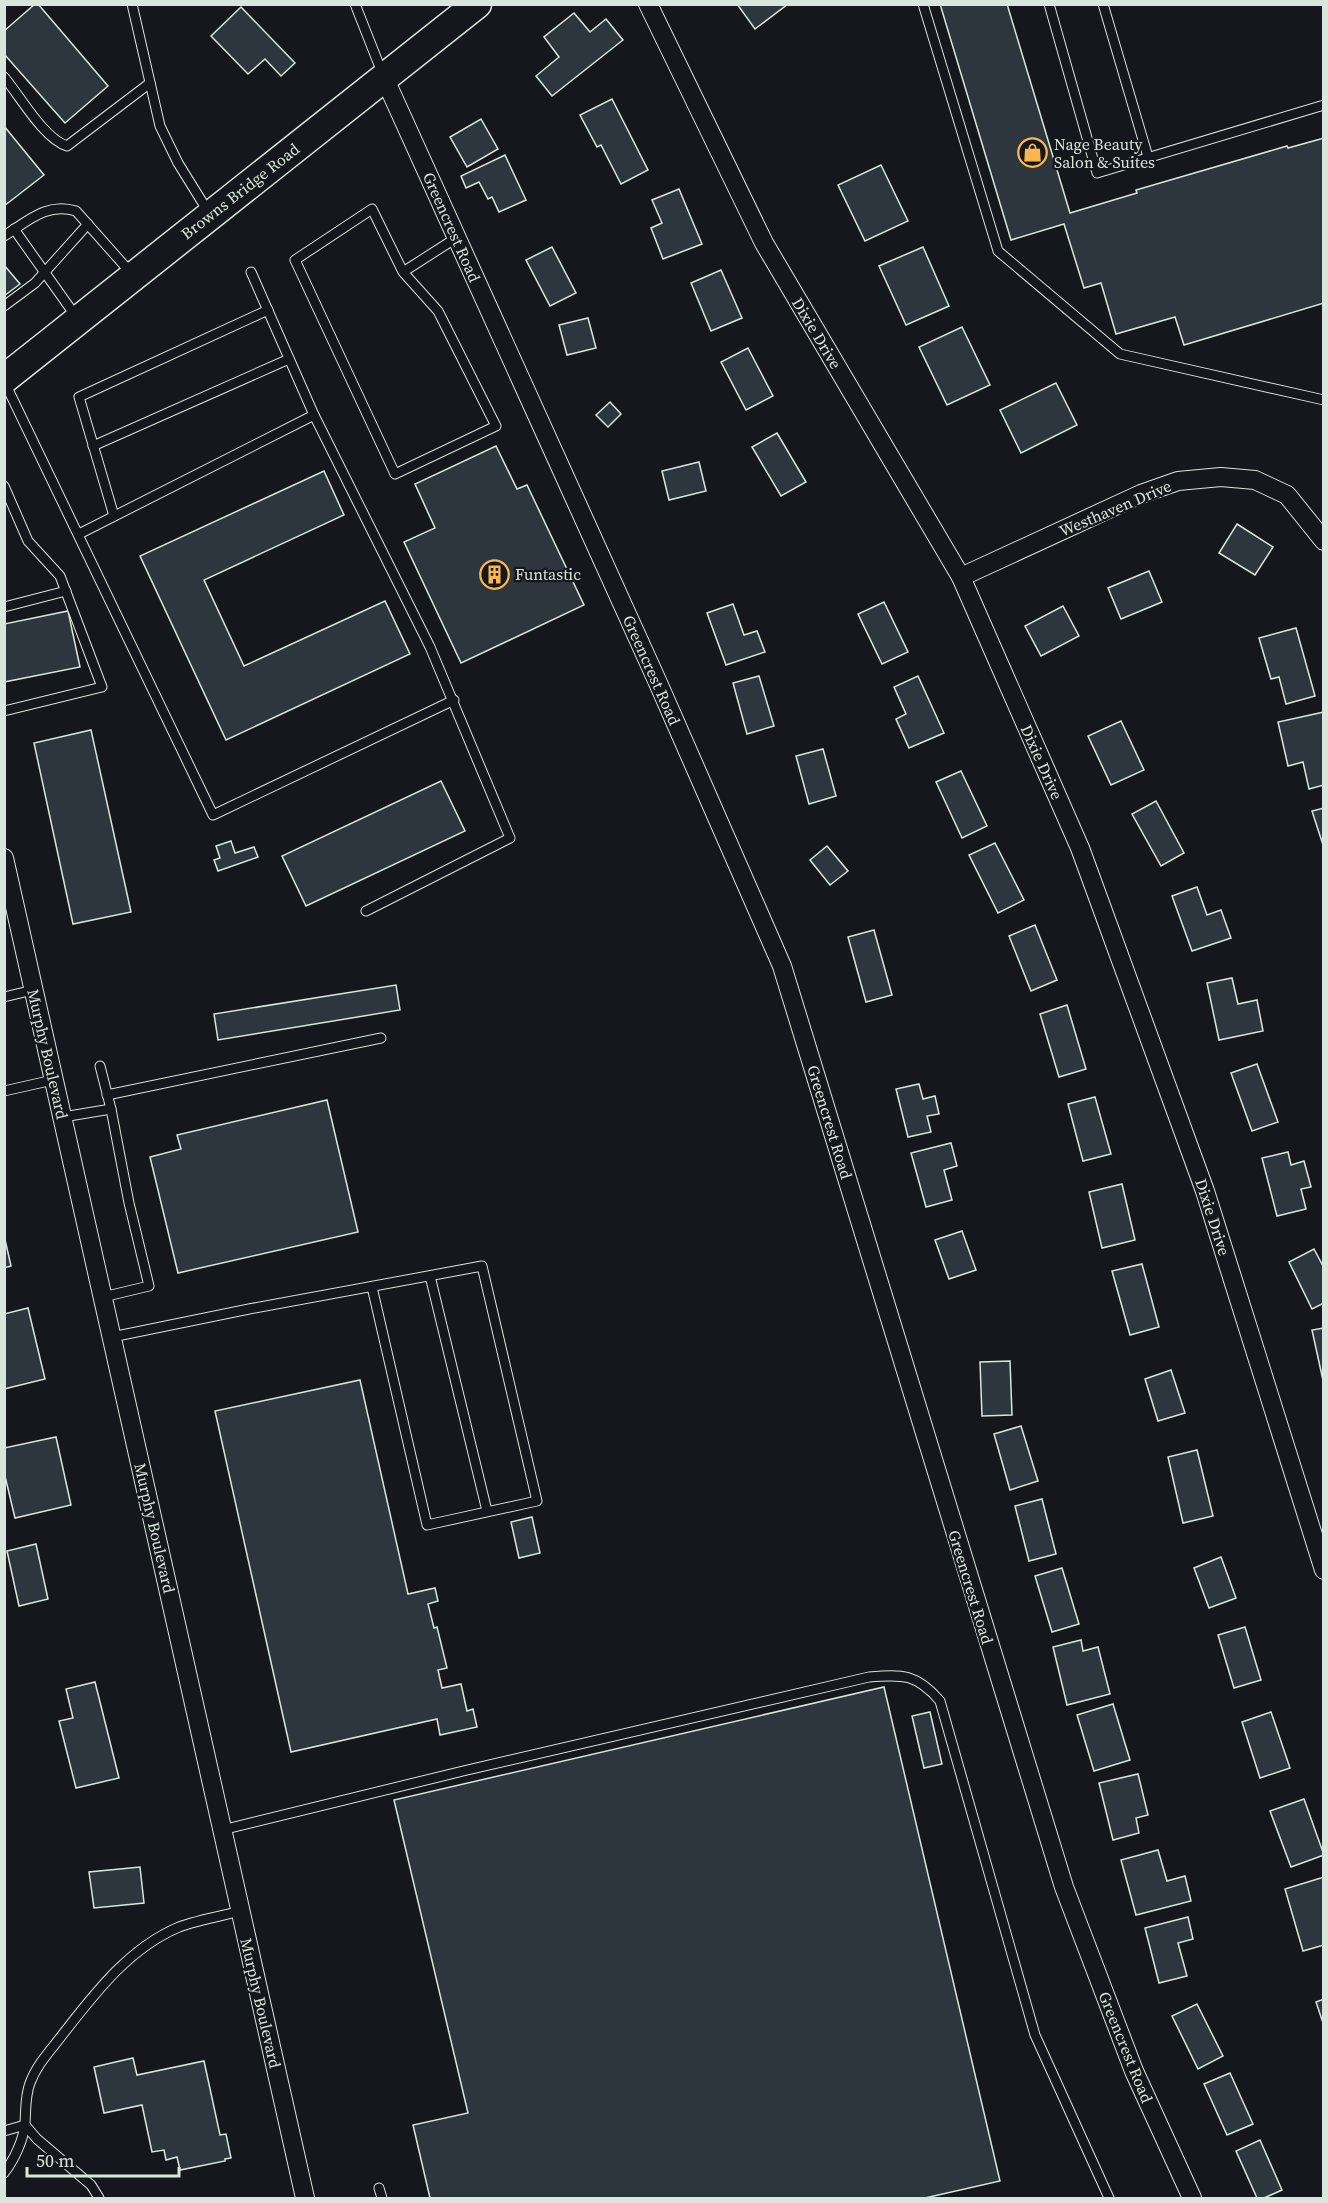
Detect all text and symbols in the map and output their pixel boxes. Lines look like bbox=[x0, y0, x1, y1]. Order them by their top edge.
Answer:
place label: Nage Beauty Salon & Suites bbox=[1054, 133, 1155, 173]
shop icon: Nage Beauty Salon & Suites bbox=[1017, 137, 1049, 169]
street label: Browns Bridge Road bbox=[176, 138, 304, 244]
street label: Greencrest Road bbox=[418, 169, 486, 285]
street label: Dixie Drive bbox=[787, 293, 847, 373]
street label: Westhaven Drive bbox=[1056, 474, 1174, 542]
building icon: Funtastic bbox=[478, 558, 510, 590]
place label: Funtastic bbox=[515, 563, 581, 585]
street label: Greencrest Road bbox=[618, 612, 686, 728]
street label: Dixie Drive bbox=[1016, 721, 1068, 803]
street label: Murphy Boulevard bbox=[22, 987, 74, 1121]
street label: Greencrest Road bbox=[802, 1062, 858, 1182]
street label: Dixie Drive bbox=[1190, 1176, 1236, 1258]
street label: Murphy Boulevard bbox=[129, 1461, 181, 1595]
street label: Greencrest Road bbox=[943, 1527, 999, 1647]
street label: Murphy Boulevard bbox=[235, 1936, 287, 2070]
street label: Greencrest Road bbox=[1094, 1988, 1158, 2106]
scale bar bbox=[27, 2140, 178, 2178]
text: 50 m bbox=[36, 2148, 74, 2173]

